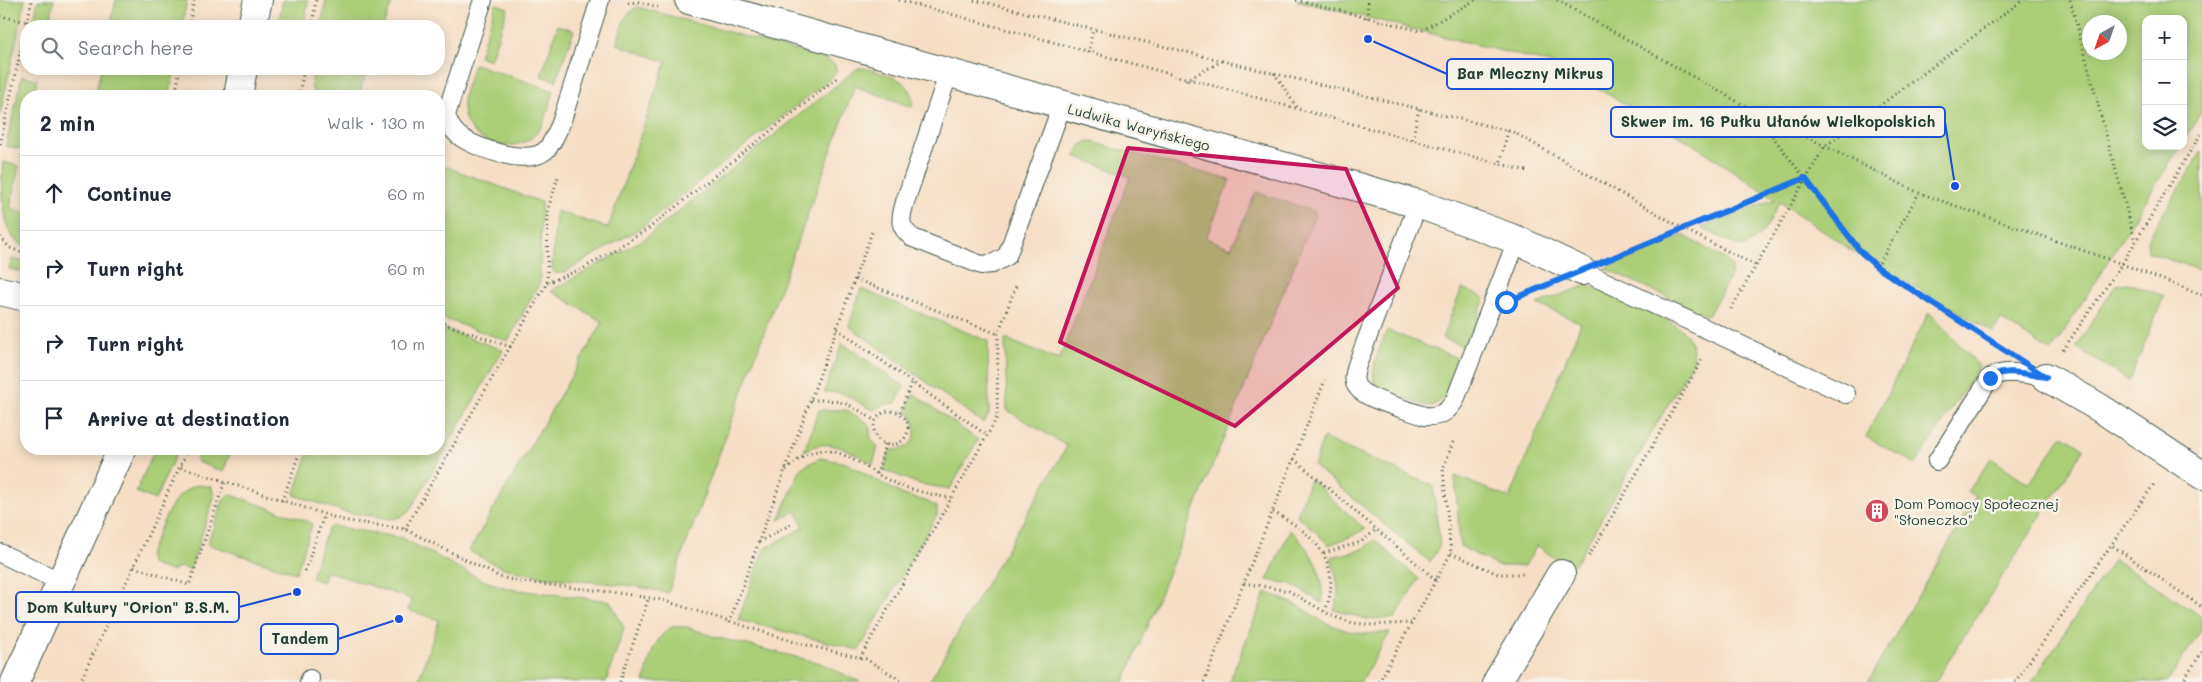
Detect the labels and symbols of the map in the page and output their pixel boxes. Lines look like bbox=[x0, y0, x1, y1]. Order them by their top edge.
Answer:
north arrow bbox=[2082, 15, 2127, 60]
callout: Bar Mleczny Mikrus bbox=[1447, 59, 1613, 89]
text: Bar Mleczny Mikrus bbox=[1457, 63, 1603, 83]
street label: Ludwika Waryńskiego bbox=[1066, 99, 1212, 155]
callout: Skwer im. 16 Pułku Ułanów Wielkopolskich bbox=[1611, 107, 1945, 137]
text: Skwer im. 16 Pułku Ułanów Wielkopolskich bbox=[1621, 111, 1936, 131]
route start bbox=[1495, 291, 1518, 314]
route end bbox=[1979, 367, 2002, 390]
place label: Dom Pomocy Społecznej "Słoneczko" bbox=[1894, 494, 2059, 529]
building icon: Dom Pomocy Społecznej "Słoneczko" bbox=[1864, 498, 1890, 524]
callout: Dom Kultury "Orion" B.S.M. bbox=[16, 592, 239, 622]
text: Dom Kultury "Orion" B.S.M. bbox=[26, 597, 230, 617]
callout: Tandem bbox=[261, 624, 338, 654]
text: Tandem bbox=[271, 628, 329, 648]

